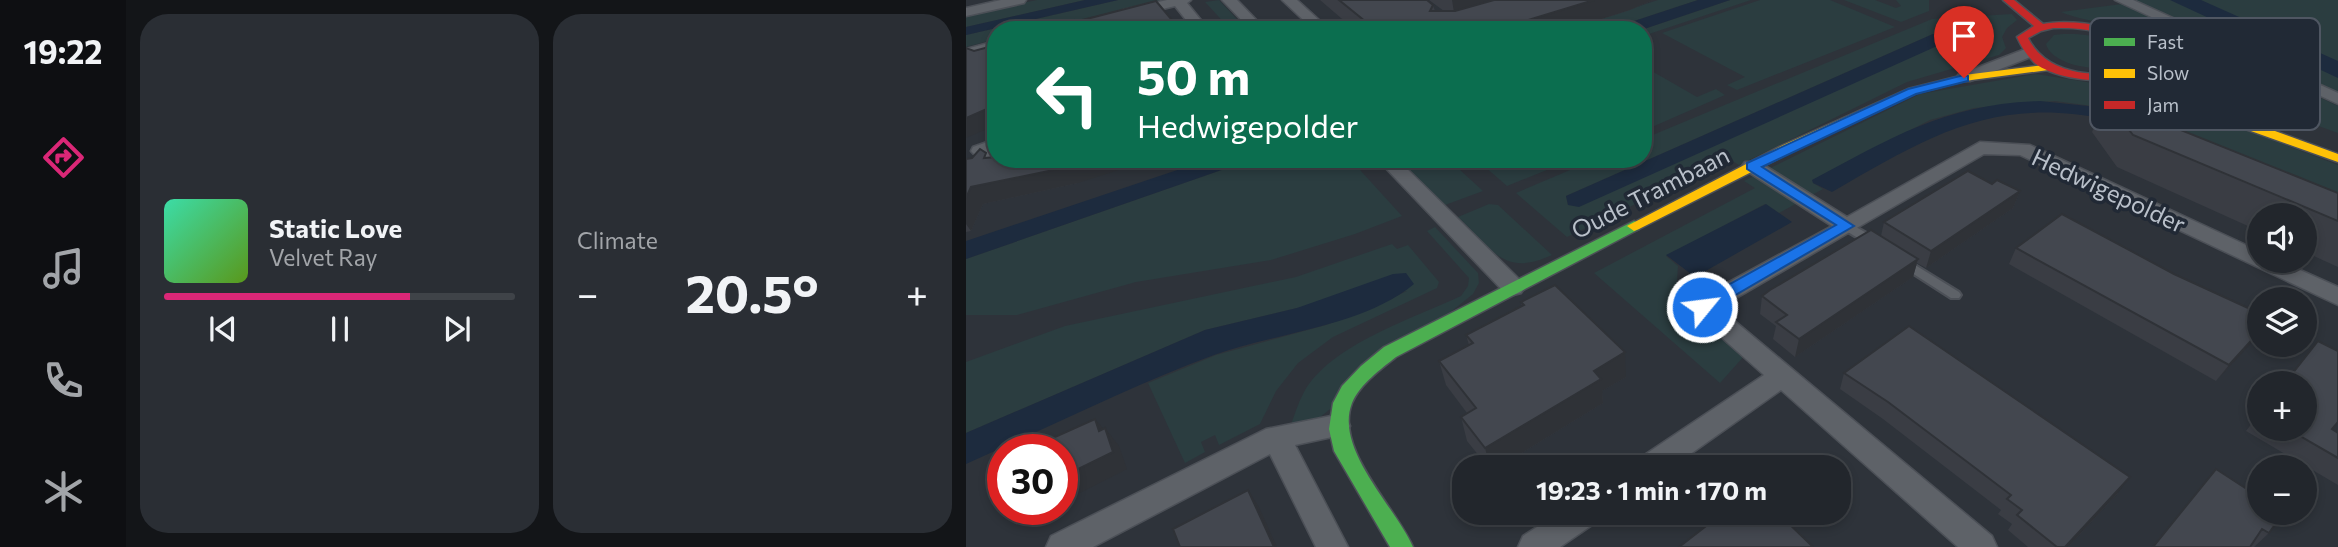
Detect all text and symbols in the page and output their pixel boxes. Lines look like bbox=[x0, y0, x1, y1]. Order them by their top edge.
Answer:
pin bbox=[1934, 6, 1994, 78]
icon: arrive bbox=[1945, 17, 1983, 55]
legend bbox=[2090, 18, 2320, 130]
text: Fast bbox=[2147, 30, 2184, 53]
text: 19:22 bbox=[23, 31, 103, 71]
text: 50 m bbox=[1137, 45, 1250, 105]
icon: left bbox=[1022, 49, 1113, 140]
text: Slow bbox=[2147, 61, 2189, 84]
text: Jam bbox=[2147, 93, 2179, 116]
text: Hedwigepolder bbox=[1137, 105, 1358, 145]
icon: directions bbox=[39, 133, 88, 182]
street label: Oude Trambaan bbox=[1566, 140, 1734, 244]
street label: Hedwigepolder bbox=[2028, 142, 2191, 238]
map controls bbox=[2247, 203, 2317, 525]
button: sound bbox=[2247, 203, 2317, 273]
text: Static Love bbox=[269, 212, 402, 243]
text: Climate bbox=[577, 226, 658, 254]
text: Velvet Ray bbox=[269, 243, 377, 271]
icon: music bbox=[39, 244, 88, 293]
text: 20.5° bbox=[685, 260, 819, 324]
text: − bbox=[577, 269, 599, 316]
text: + bbox=[906, 269, 928, 316]
position arrow bbox=[1665, 270, 1739, 344]
button: layers bbox=[2247, 287, 2317, 357]
icon: previous bbox=[204, 310, 242, 348]
icon: pause bbox=[321, 310, 359, 348]
icon: next bbox=[438, 310, 476, 348]
icon: phone bbox=[39, 356, 88, 405]
button: + bbox=[2247, 371, 2317, 441]
speed limit sign: 30 bbox=[987, 434, 1078, 525]
button: − bbox=[2247, 455, 2317, 525]
icon: climate bbox=[39, 467, 88, 516]
text: 19:23 · 1 min · 170 m bbox=[1536, 474, 1767, 505]

